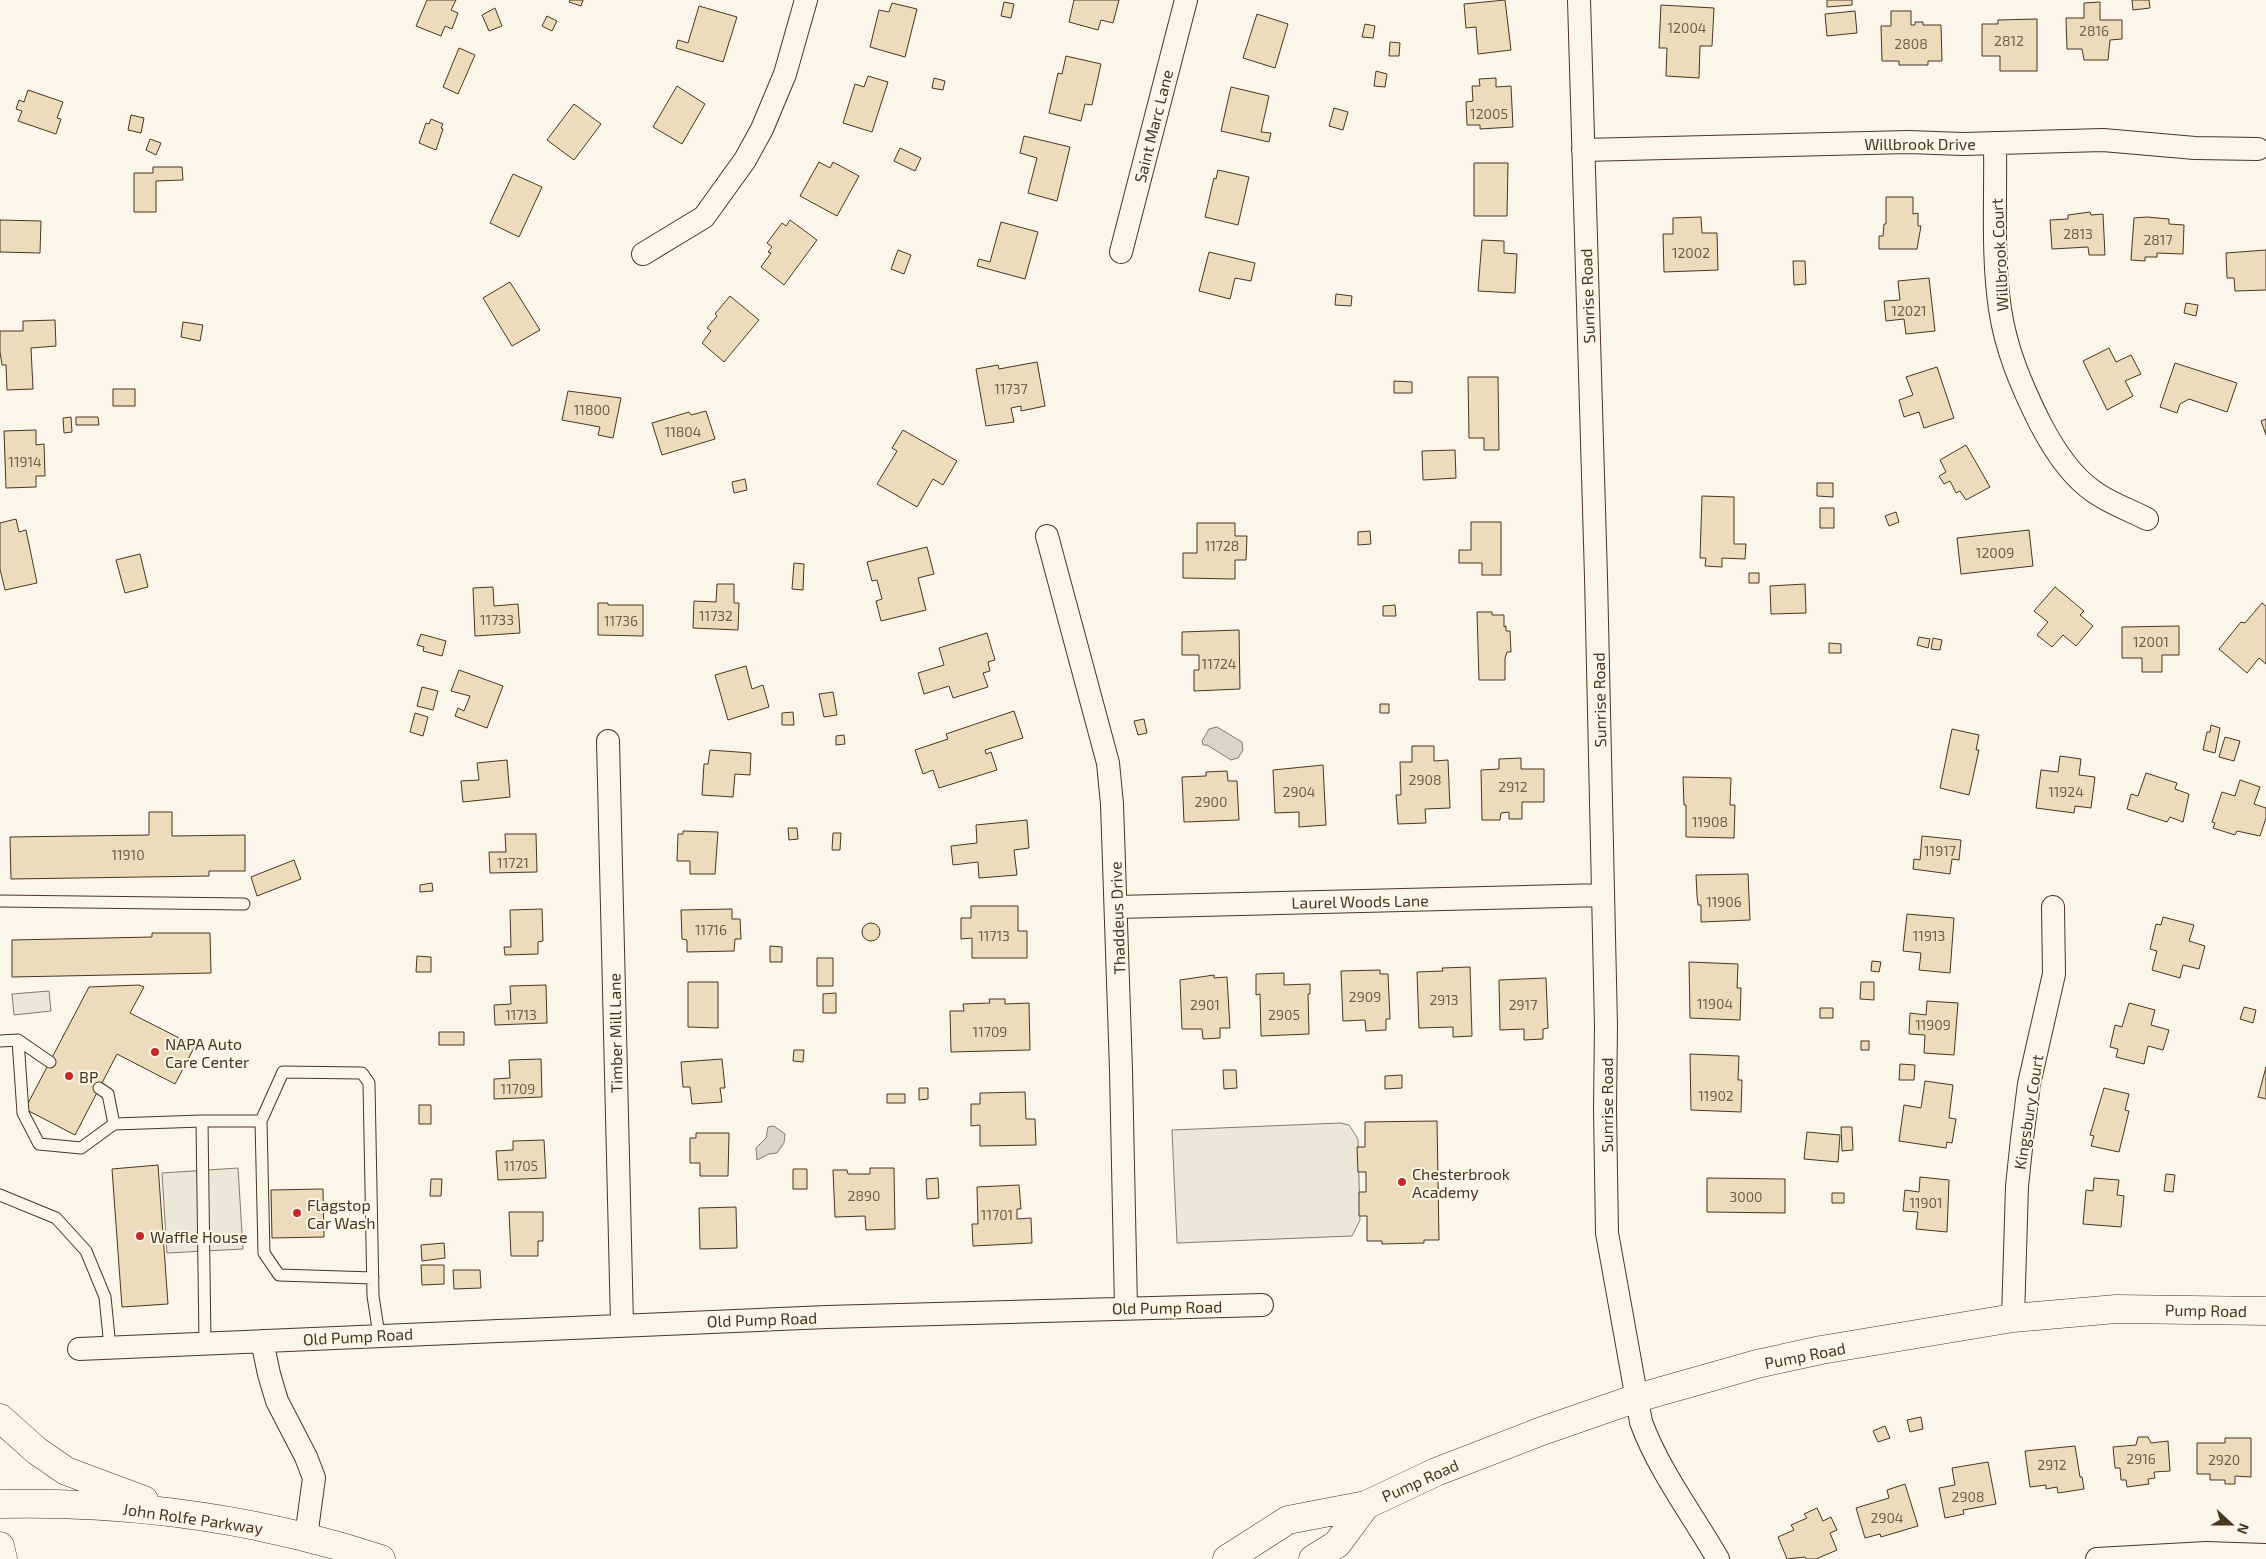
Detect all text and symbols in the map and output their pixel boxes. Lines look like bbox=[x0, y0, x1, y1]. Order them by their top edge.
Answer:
house number: 12004 bbox=[1668, 19, 1706, 36]
house number: 2816 bbox=[2079, 22, 2109, 39]
house number: 2812 bbox=[1994, 32, 2024, 49]
house number: 2808 bbox=[1894, 35, 1928, 52]
street label: Saint Marc Lane bbox=[1130, 67, 1176, 185]
house number: 12005 bbox=[1470, 105, 1508, 122]
street label: Willbrook Drive bbox=[1864, 134, 1976, 153]
street label: Willbrook Court bbox=[1987, 198, 2011, 312]
house number: 2813 bbox=[2063, 225, 2093, 242]
house number: 2817 bbox=[2143, 231, 2173, 248]
house number: 12002 bbox=[1672, 244, 1710, 261]
street label: Sunrise Road bbox=[1576, 248, 1598, 344]
house number: 12021 bbox=[1891, 302, 1927, 319]
house number: 11737 bbox=[994, 380, 1028, 397]
house number: 11800 bbox=[574, 401, 610, 418]
house number: 11804 bbox=[665, 423, 701, 440]
house number: 11914 bbox=[8, 453, 42, 470]
house number: 11728 bbox=[1205, 537, 1239, 554]
house number: 12009 bbox=[1976, 544, 2014, 561]
house number: 11732 bbox=[699, 607, 733, 624]
house number: 11733 bbox=[480, 611, 514, 628]
house number: 11736 bbox=[604, 612, 638, 629]
house number: 12001 bbox=[2133, 633, 2169, 650]
street label: Sunrise Road bbox=[1589, 652, 1609, 748]
house number: 11724 bbox=[1202, 655, 1236, 672]
house number: 2908 bbox=[1409, 771, 1441, 788]
house number: 2912 bbox=[1498, 778, 1528, 795]
house number: 2904 bbox=[1283, 783, 1315, 800]
house number: 11924 bbox=[2048, 783, 2084, 800]
house number: 2900 bbox=[1195, 793, 1227, 810]
house number: 11908 bbox=[1692, 813, 1728, 830]
house number: 11917 bbox=[1924, 842, 1956, 859]
house number: 11910 bbox=[111, 846, 145, 863]
house number: 11721 bbox=[497, 854, 529, 871]
street label: Thaddeus Drive bbox=[1106, 861, 1128, 975]
street label: Laurel Woods Lane bbox=[1291, 890, 1429, 912]
house number: 11906 bbox=[1706, 893, 1742, 910]
house number: 11716 bbox=[695, 921, 727, 938]
house number: 11713 bbox=[978, 927, 1010, 944]
house number: 11913 bbox=[1913, 927, 1945, 944]
street label: Timber Mill Lane bbox=[604, 973, 626, 1093]
house number: 2909 bbox=[1349, 988, 1381, 1005]
house number: 2913 bbox=[1429, 991, 1459, 1008]
house number: 11904 bbox=[1697, 995, 1733, 1012]
house number: 2901 bbox=[1190, 996, 1220, 1013]
house number: 2917 bbox=[1509, 996, 1537, 1013]
house number: 11713 bbox=[505, 1006, 537, 1023]
house number: 2905 bbox=[1268, 1006, 1300, 1023]
house number: 11909 bbox=[1915, 1016, 1951, 1033]
house number: 11709 bbox=[973, 1023, 1007, 1040]
place label: NAPA Auto Care Center bbox=[165, 1034, 250, 1071]
marker: NAPA Auto Care Center bbox=[149, 1046, 161, 1058]
street label: Kingsbury Court bbox=[2010, 1053, 2046, 1171]
street label: Sunrise Road bbox=[1597, 1058, 1616, 1152]
place label: BP bbox=[79, 1067, 98, 1086]
marker: BP bbox=[63, 1070, 75, 1082]
house number: 11709 bbox=[501, 1080, 535, 1097]
house number: 11902 bbox=[1698, 1087, 1734, 1104]
house number: 11705 bbox=[504, 1157, 538, 1174]
place label: Chesterbrook Academy bbox=[1412, 1164, 1510, 1201]
marker: Chesterbrook Academy bbox=[1396, 1176, 1408, 1188]
house number: 2890 bbox=[848, 1187, 880, 1204]
house number: 3000 bbox=[1729, 1188, 1763, 1205]
house number: 11901 bbox=[1909, 1194, 1943, 1211]
place label: Flagstop Car Wash bbox=[307, 1195, 376, 1232]
house number: 11701 bbox=[981, 1206, 1013, 1223]
marker: Flagstop Car Wash bbox=[291, 1207, 303, 1219]
place label: Waffle House bbox=[150, 1227, 248, 1246]
marker: Waffle House bbox=[134, 1230, 146, 1242]
street label: Old Pump Road bbox=[1112, 1297, 1222, 1317]
street label: Pump Road bbox=[2165, 1300, 2247, 1320]
street label: Old Pump Road bbox=[706, 1308, 818, 1330]
street label: Old Pump Road bbox=[302, 1324, 414, 1348]
street label: Pump Road bbox=[1763, 1338, 1847, 1372]
house number: 2916 bbox=[2126, 1450, 2156, 1467]
house number: 2920 bbox=[2208, 1451, 2240, 1468]
street label: Pump Road bbox=[1379, 1455, 1461, 1505]
house number: 2912 bbox=[2037, 1456, 2067, 1473]
house number: 2908 bbox=[1952, 1488, 1984, 1505]
street label: John Rolfe Parkway bbox=[122, 1499, 265, 1537]
north arrow bbox=[2206, 1499, 2256, 1549]
house number: 2904 bbox=[1871, 1509, 1903, 1526]
text: N bbox=[2234, 1521, 2253, 1537]

